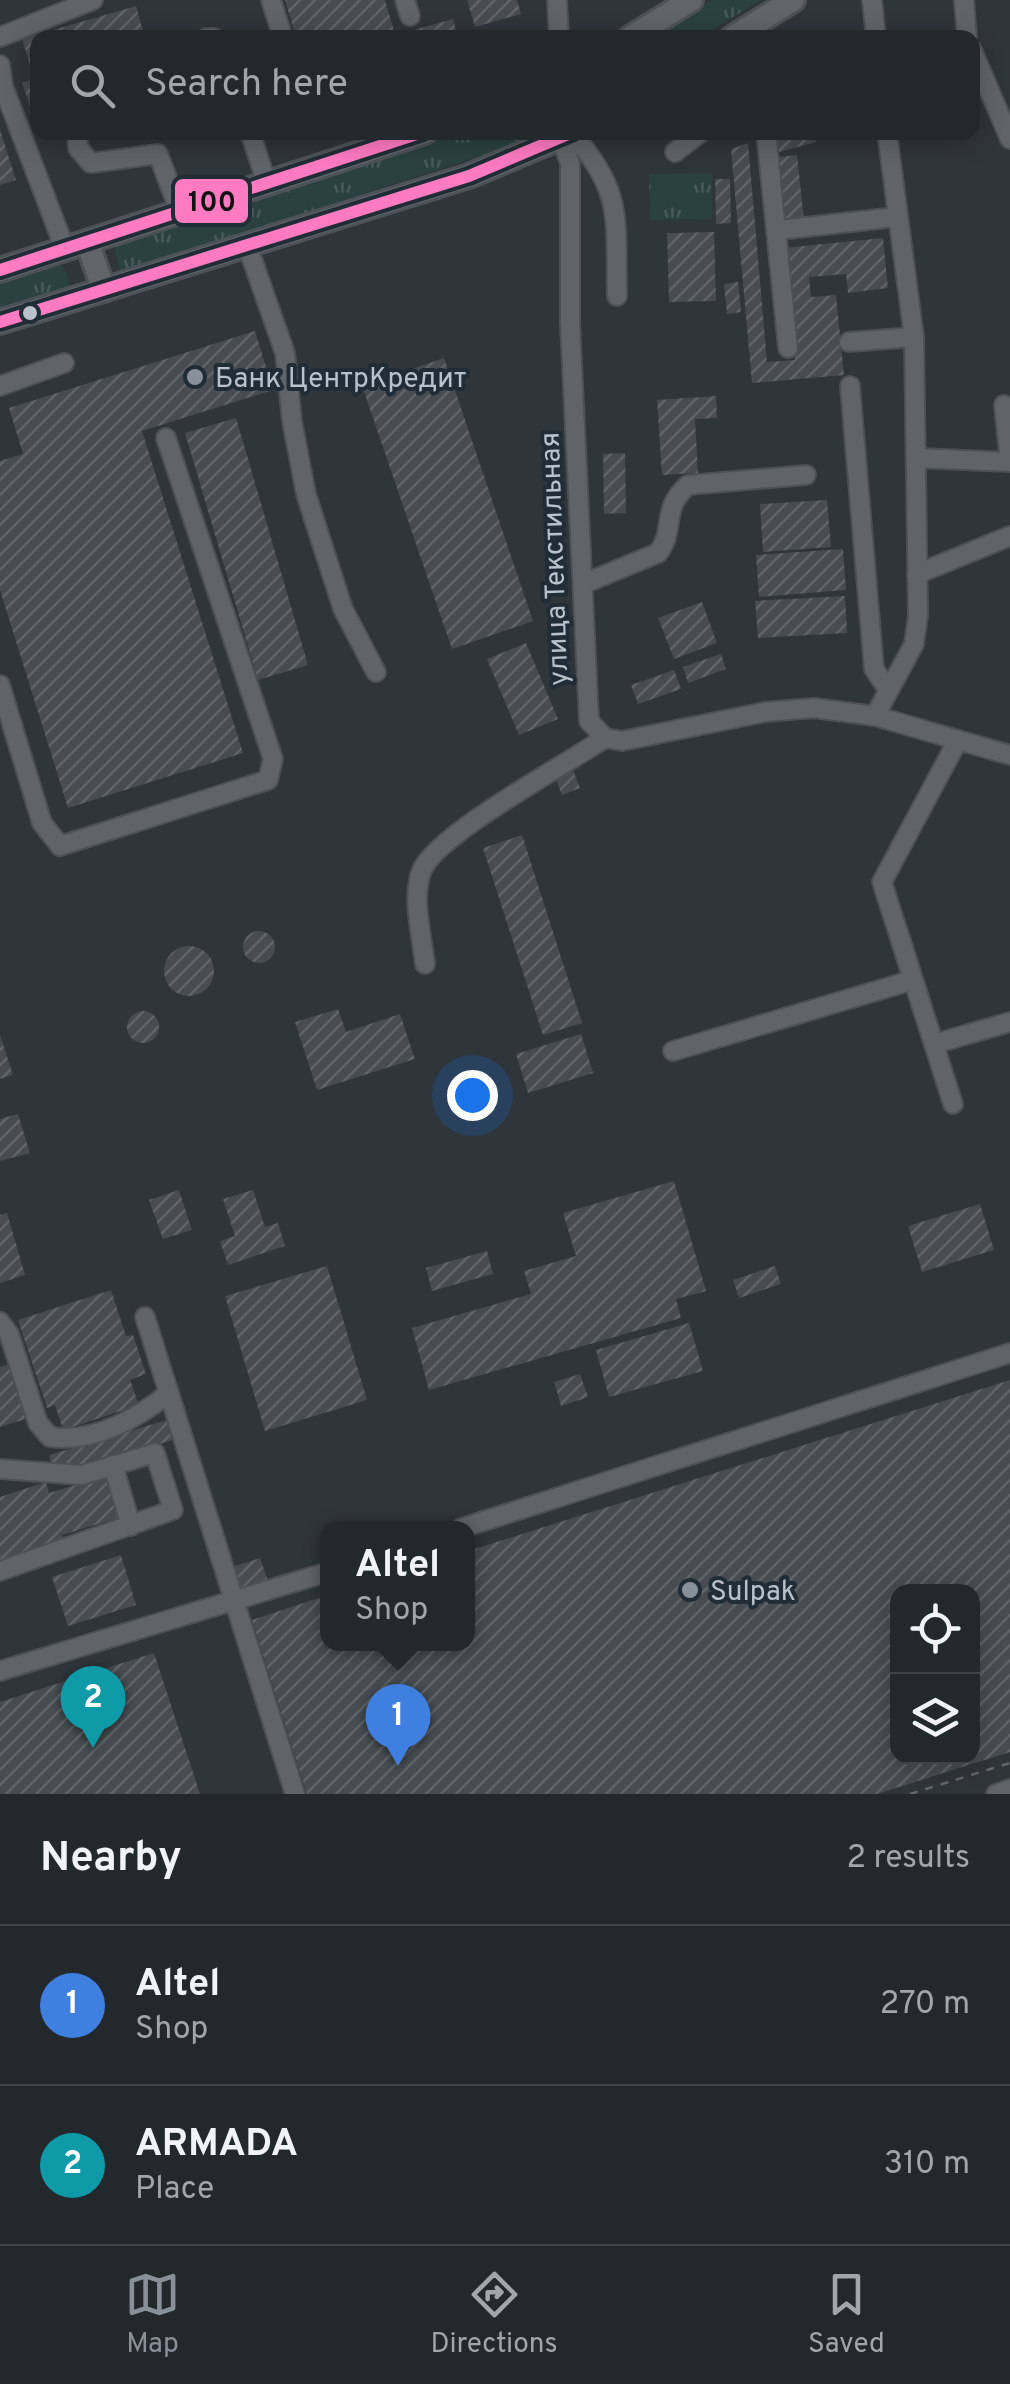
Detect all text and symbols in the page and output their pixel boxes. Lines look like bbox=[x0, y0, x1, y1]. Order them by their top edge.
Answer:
search box bbox=[30, 30, 980, 140]
icon: search bbox=[65, 58, 120, 113]
text: Search here bbox=[145, 61, 348, 110]
line badge: 100 bbox=[173, 177, 250, 225]
text: 100 bbox=[188, 186, 236, 222]
unlabelled marker bbox=[20, 303, 40, 323]
place label: Банк ЦентрКредит bbox=[215, 362, 467, 398]
marker: Банк ЦентрКредит bbox=[184, 366, 206, 388]
street label: улица Текстильная bbox=[534, 431, 578, 686]
your location bbox=[447, 1070, 498, 1121]
popup bbox=[320, 1521, 475, 1651]
text: Altel bbox=[355, 1542, 440, 1591]
place label: Sulpak bbox=[710, 1575, 796, 1611]
marker: Sulpak bbox=[679, 1579, 701, 1601]
map controls bbox=[890, 1584, 980, 1764]
button: locate bbox=[890, 1584, 980, 1674]
text: Shop bbox=[355, 1591, 428, 1631]
pin: 2 bbox=[61, 1666, 126, 1748]
button: layers bbox=[890, 1674, 980, 1764]
pin: 1 bbox=[366, 1684, 430, 1766]
text: Nearby bbox=[40, 1833, 182, 1886]
text: 2 results bbox=[846, 1839, 970, 1879]
text: Altel bbox=[135, 1961, 220, 2010]
text: 1 bbox=[66, 1985, 79, 2025]
text: 270 m bbox=[880, 1985, 970, 2025]
text: Shop bbox=[135, 2010, 208, 2050]
text: ARMADA bbox=[135, 2121, 298, 2170]
text: 2 bbox=[63, 2145, 82, 2185]
text: 310 m bbox=[884, 2145, 970, 2185]
text: Place bbox=[135, 2170, 214, 2210]
tab: Map bbox=[125, 2267, 180, 2363]
tab: Directions bbox=[430, 2267, 558, 2363]
tab: Saved bbox=[808, 2267, 885, 2363]

